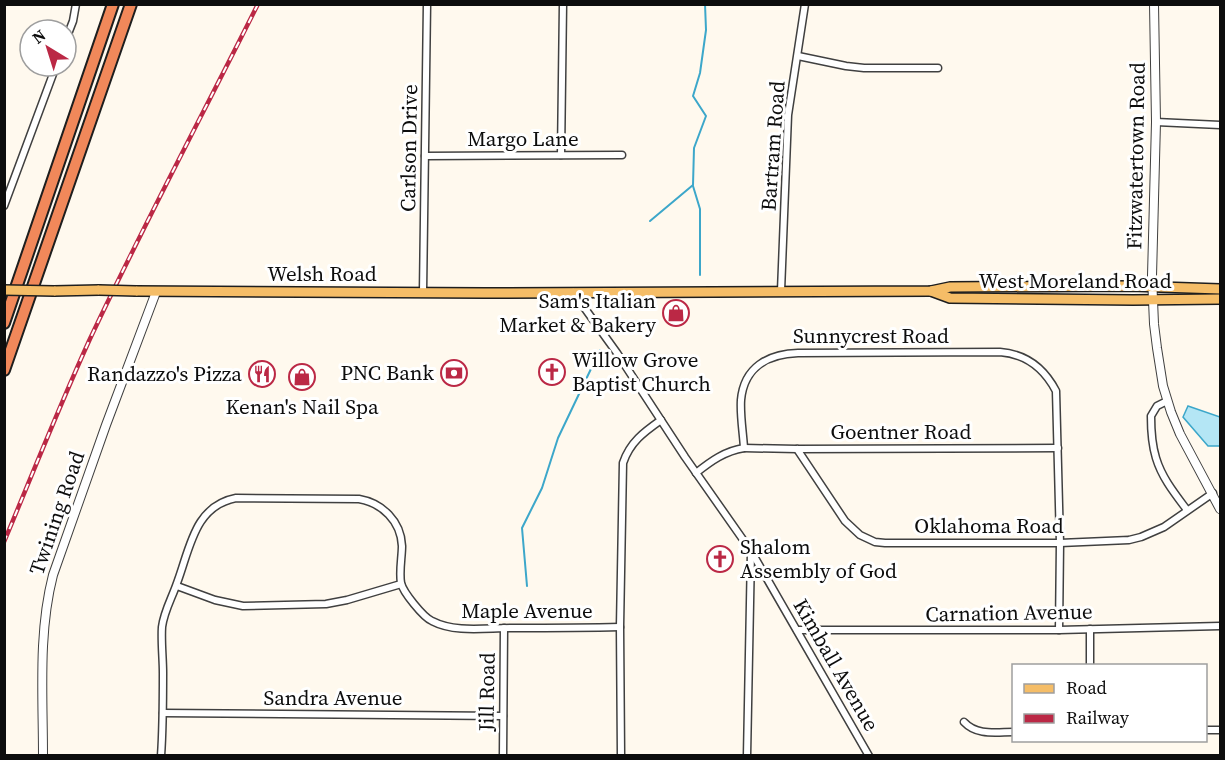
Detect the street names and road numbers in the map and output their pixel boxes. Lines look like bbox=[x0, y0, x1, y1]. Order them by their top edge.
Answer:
street label: Fitzwatertown Road bbox=[1119, 62, 1152, 250]
street label: Bartram Road bbox=[753, 80, 792, 212]
street label: Carlson Drive bbox=[393, 84, 424, 212]
street label: Margo Lane bbox=[467, 124, 579, 153]
street label: Welsh Road bbox=[267, 259, 377, 288]
street label: West Moreland Road bbox=[978, 266, 1172, 295]
street label: Sunnycrest Road bbox=[793, 321, 949, 350]
street label: Goentner Road bbox=[831, 417, 971, 446]
street label: Twining Road bbox=[22, 447, 91, 579]
street label: Oklahoma Road bbox=[914, 511, 1064, 540]
street label: Kimball Avenue bbox=[787, 593, 886, 736]
street label: Maple Avenue bbox=[461, 596, 593, 625]
street label: Carnation Avenue bbox=[925, 597, 1093, 628]
street label: Jill Road bbox=[471, 652, 502, 733]
street label: Sandra Avenue bbox=[263, 683, 403, 712]

